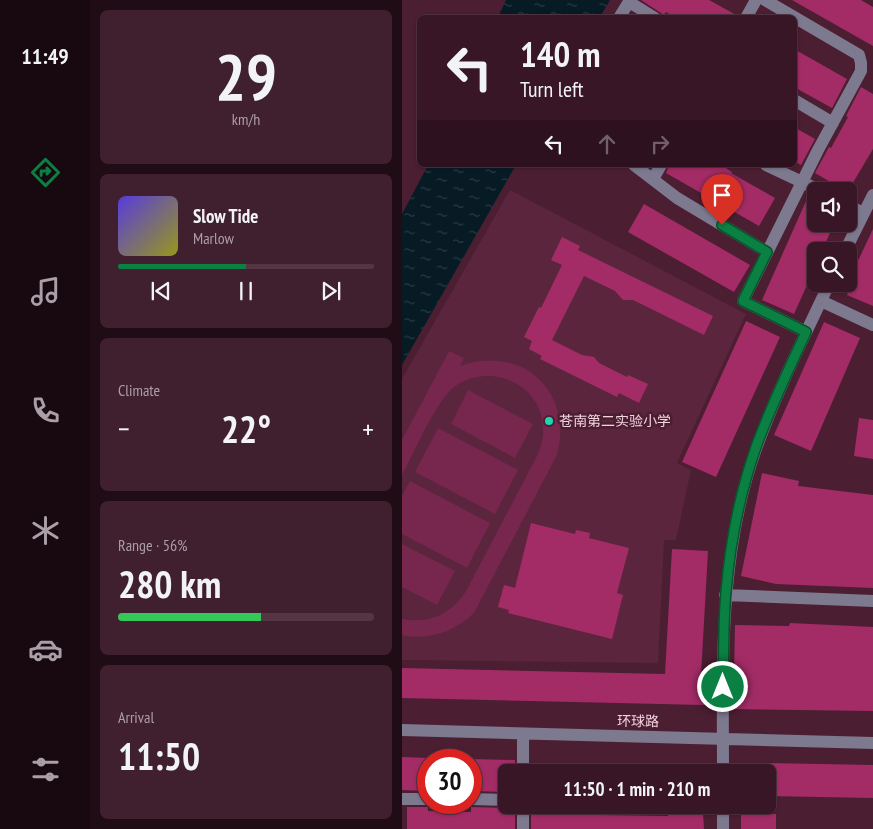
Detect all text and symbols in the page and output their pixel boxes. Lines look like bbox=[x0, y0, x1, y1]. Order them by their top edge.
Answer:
text: 140 m bbox=[520, 31, 601, 77]
text: 29 bbox=[215, 34, 277, 118]
icon: left bbox=[437, 35, 502, 100]
text: 11:49 bbox=[21, 42, 69, 70]
text: Turn left bbox=[520, 75, 584, 103]
text: km/h bbox=[232, 109, 260, 129]
icon: left bbox=[540, 130, 568, 158]
icon: ahead bbox=[593, 130, 621, 158]
icon: right bbox=[646, 130, 674, 158]
icon: directions bbox=[28, 155, 63, 190]
pin bbox=[701, 174, 743, 225]
icon: arrive bbox=[708, 181, 736, 209]
map controls bbox=[807, 182, 857, 292]
button: sound bbox=[807, 182, 857, 232]
text: Slow Tide bbox=[193, 204, 258, 228]
text: Marlow bbox=[193, 228, 234, 248]
button: search bbox=[807, 242, 857, 292]
icon: music bbox=[28, 274, 63, 309]
icon: previous bbox=[147, 277, 175, 305]
icon: pause bbox=[232, 277, 260, 305]
icon: next bbox=[317, 277, 345, 305]
text: Climate bbox=[118, 380, 160, 400]
icon: phone bbox=[28, 393, 63, 428]
text: 22° bbox=[221, 404, 271, 453]
text: − bbox=[118, 410, 130, 447]
text: + bbox=[362, 410, 374, 447]
place label: 苍南第二实验小学 bbox=[559, 412, 671, 430]
marker: 苍南第二实验小学 bbox=[543, 415, 555, 427]
icon: climate bbox=[28, 513, 63, 548]
text: Range · 56% bbox=[118, 535, 187, 555]
text: 280 km bbox=[118, 559, 221, 608]
icon: car bbox=[28, 632, 63, 667]
position arrow bbox=[696, 660, 748, 712]
text: Arrival bbox=[118, 707, 154, 727]
street label: 环球路 bbox=[617, 712, 659, 730]
text: 11:50 bbox=[118, 731, 200, 780]
speed limit sign: 30 bbox=[417, 749, 482, 814]
icon: filters bbox=[28, 752, 63, 787]
text: 11:50 · 1 min · 210 m bbox=[564, 777, 710, 801]

